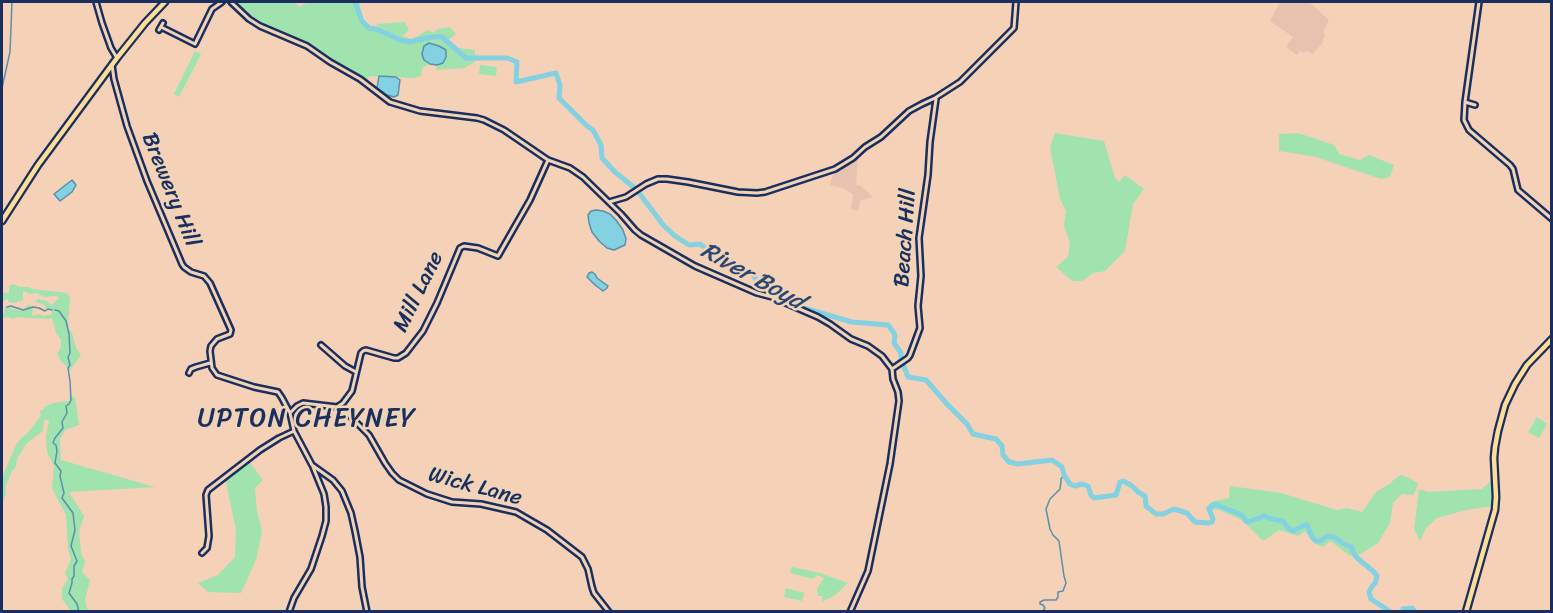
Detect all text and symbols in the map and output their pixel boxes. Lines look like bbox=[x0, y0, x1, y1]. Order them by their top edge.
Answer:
street label: Brewery Hill bbox=[135, 129, 205, 251]
street label: Beach Hill bbox=[889, 188, 923, 288]
water label: River Boyd bbox=[696, 237, 808, 317]
street label: Mill Lane bbox=[388, 247, 450, 337]
district label: UPTON CHEYNEY bbox=[198, 403, 416, 435]
street label: Wick Lane bbox=[425, 462, 525, 512]

